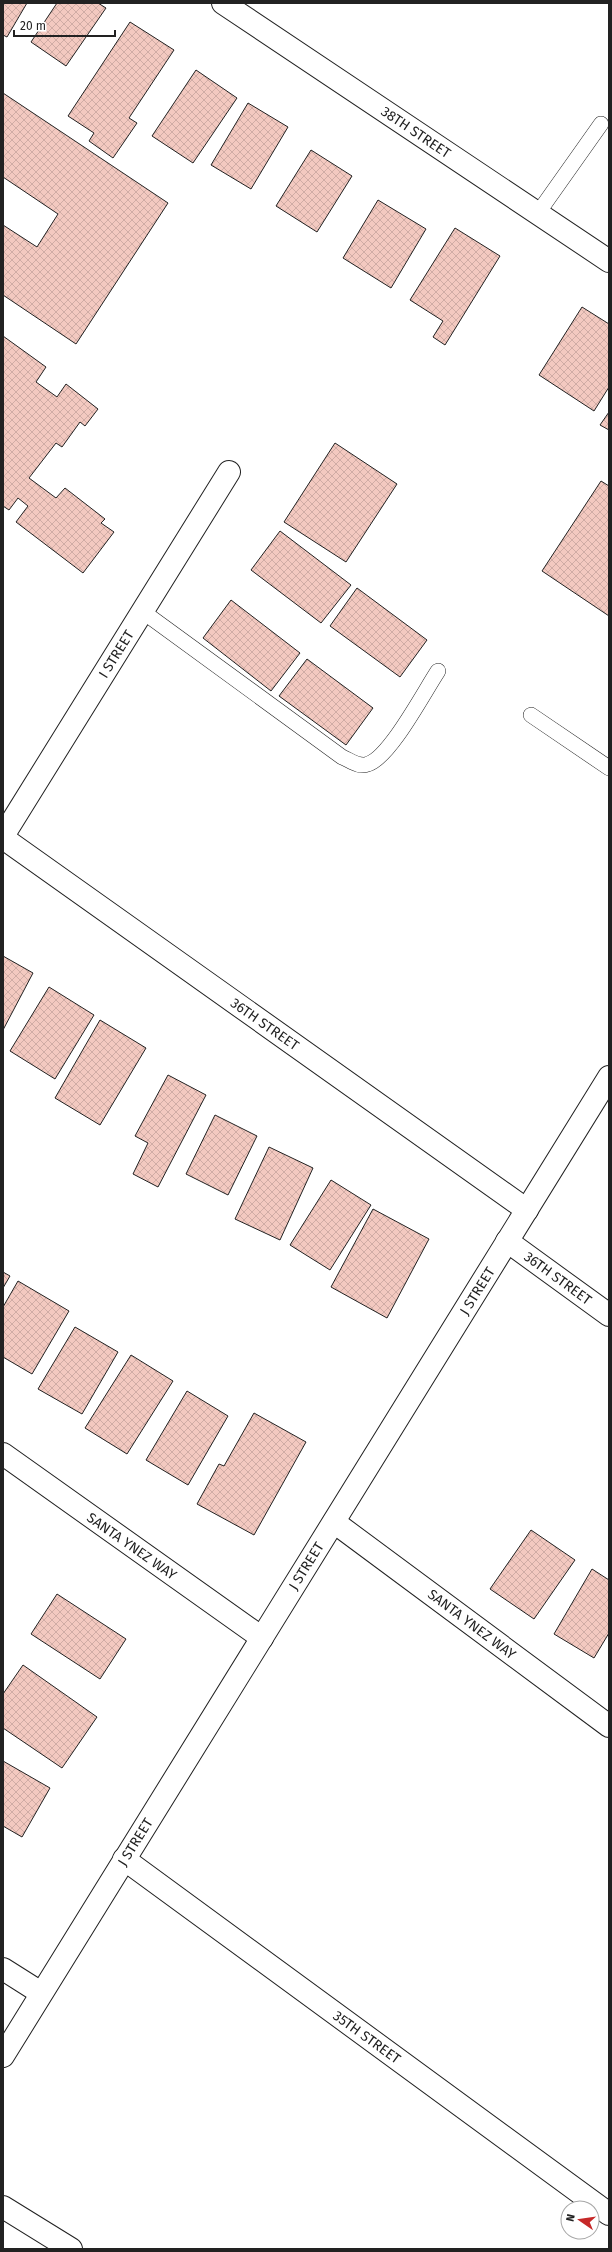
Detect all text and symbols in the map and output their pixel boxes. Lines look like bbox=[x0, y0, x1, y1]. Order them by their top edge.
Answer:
scale bar bbox=[14, 12, 115, 38]
text: 20 m bbox=[20, 19, 46, 33]
street label: 38TH STREET bbox=[378, 103, 454, 162]
street label: I STREET bbox=[95, 627, 138, 681]
street label: 36TH STREET bbox=[227, 995, 303, 1055]
street label: 36TH STREET bbox=[521, 1248, 595, 1309]
street label: J STREET bbox=[456, 1264, 499, 1318]
street label: SANTA YNEZ WAY bbox=[84, 1509, 180, 1584]
street label: J STREET bbox=[285, 1539, 328, 1593]
street label: SANTA YNEZ WAY bbox=[424, 1586, 519, 1663]
street label: J STREET bbox=[114, 1815, 157, 1869]
street label: 35TH STREET bbox=[330, 2007, 404, 2068]
north arrow bbox=[560, 2200, 600, 2240]
text: N bbox=[564, 2213, 578, 2223]

